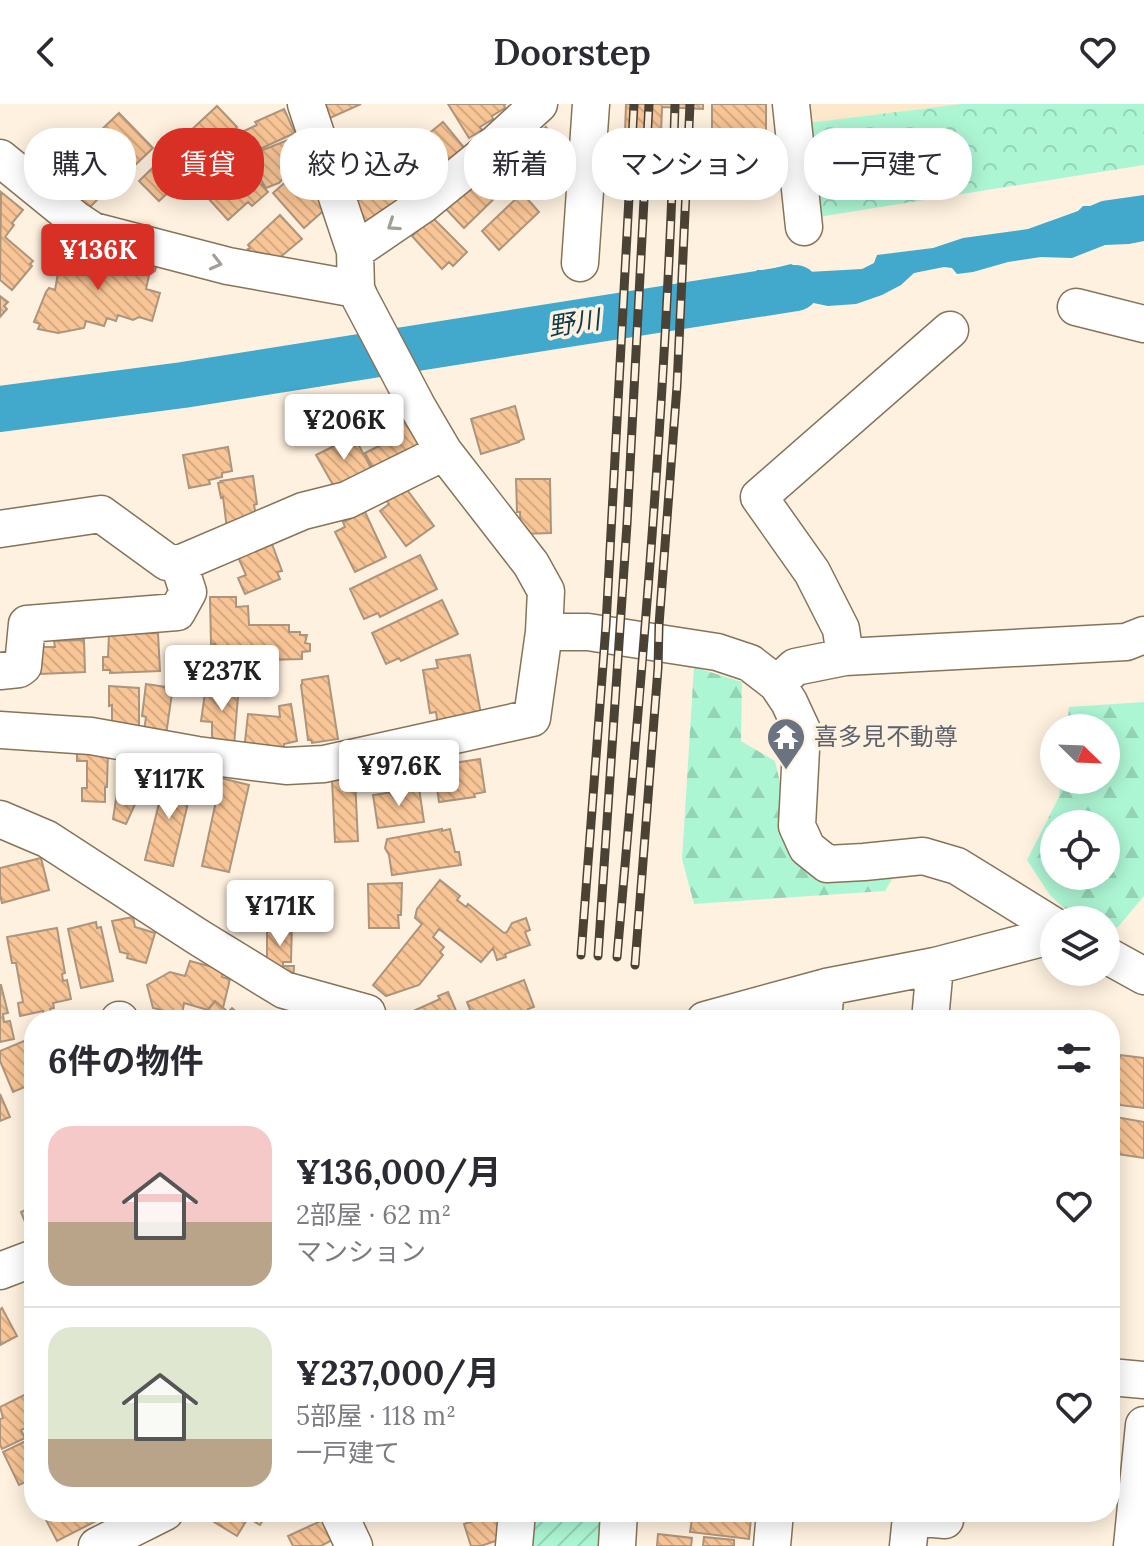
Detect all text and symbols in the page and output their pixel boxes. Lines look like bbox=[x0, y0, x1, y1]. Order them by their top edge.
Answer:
text: Doorstep bbox=[493, 29, 651, 75]
icon: back bbox=[24, 30, 68, 74]
icon: heart bbox=[1076, 30, 1120, 74]
chip: 購入 bbox=[24, 128, 136, 200]
chip: 賃貸 bbox=[152, 128, 264, 200]
chip: 絞り込み bbox=[280, 128, 448, 200]
chip: 新着 bbox=[464, 128, 576, 200]
chip: マンション bbox=[592, 128, 788, 200]
chip: 一戸建て bbox=[804, 128, 972, 200]
one-way arrow bbox=[387, 215, 402, 230]
pin: ¥136K bbox=[42, 224, 154, 292]
text: ¥136K bbox=[59, 233, 137, 266]
one-way arrow bbox=[209, 254, 223, 271]
water label: 野川 bbox=[546, 302, 605, 343]
pin: ¥206K bbox=[288, 394, 400, 462]
text: ¥206K bbox=[303, 403, 385, 436]
pin: ¥237K bbox=[166, 645, 278, 713]
text: ¥237K bbox=[183, 654, 261, 687]
north arrow bbox=[1040, 714, 1120, 794]
map controls bbox=[1040, 714, 1120, 986]
temple icon: 喜多見不動尊 bbox=[765, 716, 807, 771]
place label: 喜多見不動尊 bbox=[814, 721, 958, 752]
pin: ¥97.6K bbox=[334, 740, 464, 808]
text: ¥97.6K bbox=[357, 749, 441, 782]
pin: ¥117K bbox=[113, 753, 225, 821]
text: ¥117K bbox=[134, 762, 204, 795]
button: locate bbox=[1040, 810, 1120, 890]
pin: ¥171K bbox=[224, 880, 336, 948]
text: ¥171K bbox=[245, 889, 315, 922]
button: layers bbox=[1040, 906, 1120, 986]
icon: filters bbox=[1052, 1036, 1096, 1080]
text: 6件の物件 bbox=[48, 1039, 204, 1082]
text: ¥136,000/月 bbox=[296, 1150, 501, 1193]
icon: home bbox=[112, 1158, 208, 1254]
icon: heart bbox=[1052, 1184, 1096, 1228]
text: 2部屋 · 62 m² bbox=[296, 1198, 451, 1231]
text: マンション bbox=[296, 1235, 426, 1268]
text: ¥237,000/月 bbox=[296, 1351, 500, 1394]
icon: home bbox=[112, 1359, 208, 1455]
icon: heart bbox=[1052, 1385, 1096, 1429]
text: 5部屋 · 118 m² bbox=[296, 1399, 456, 1432]
text: 一戸建て bbox=[296, 1436, 400, 1469]

